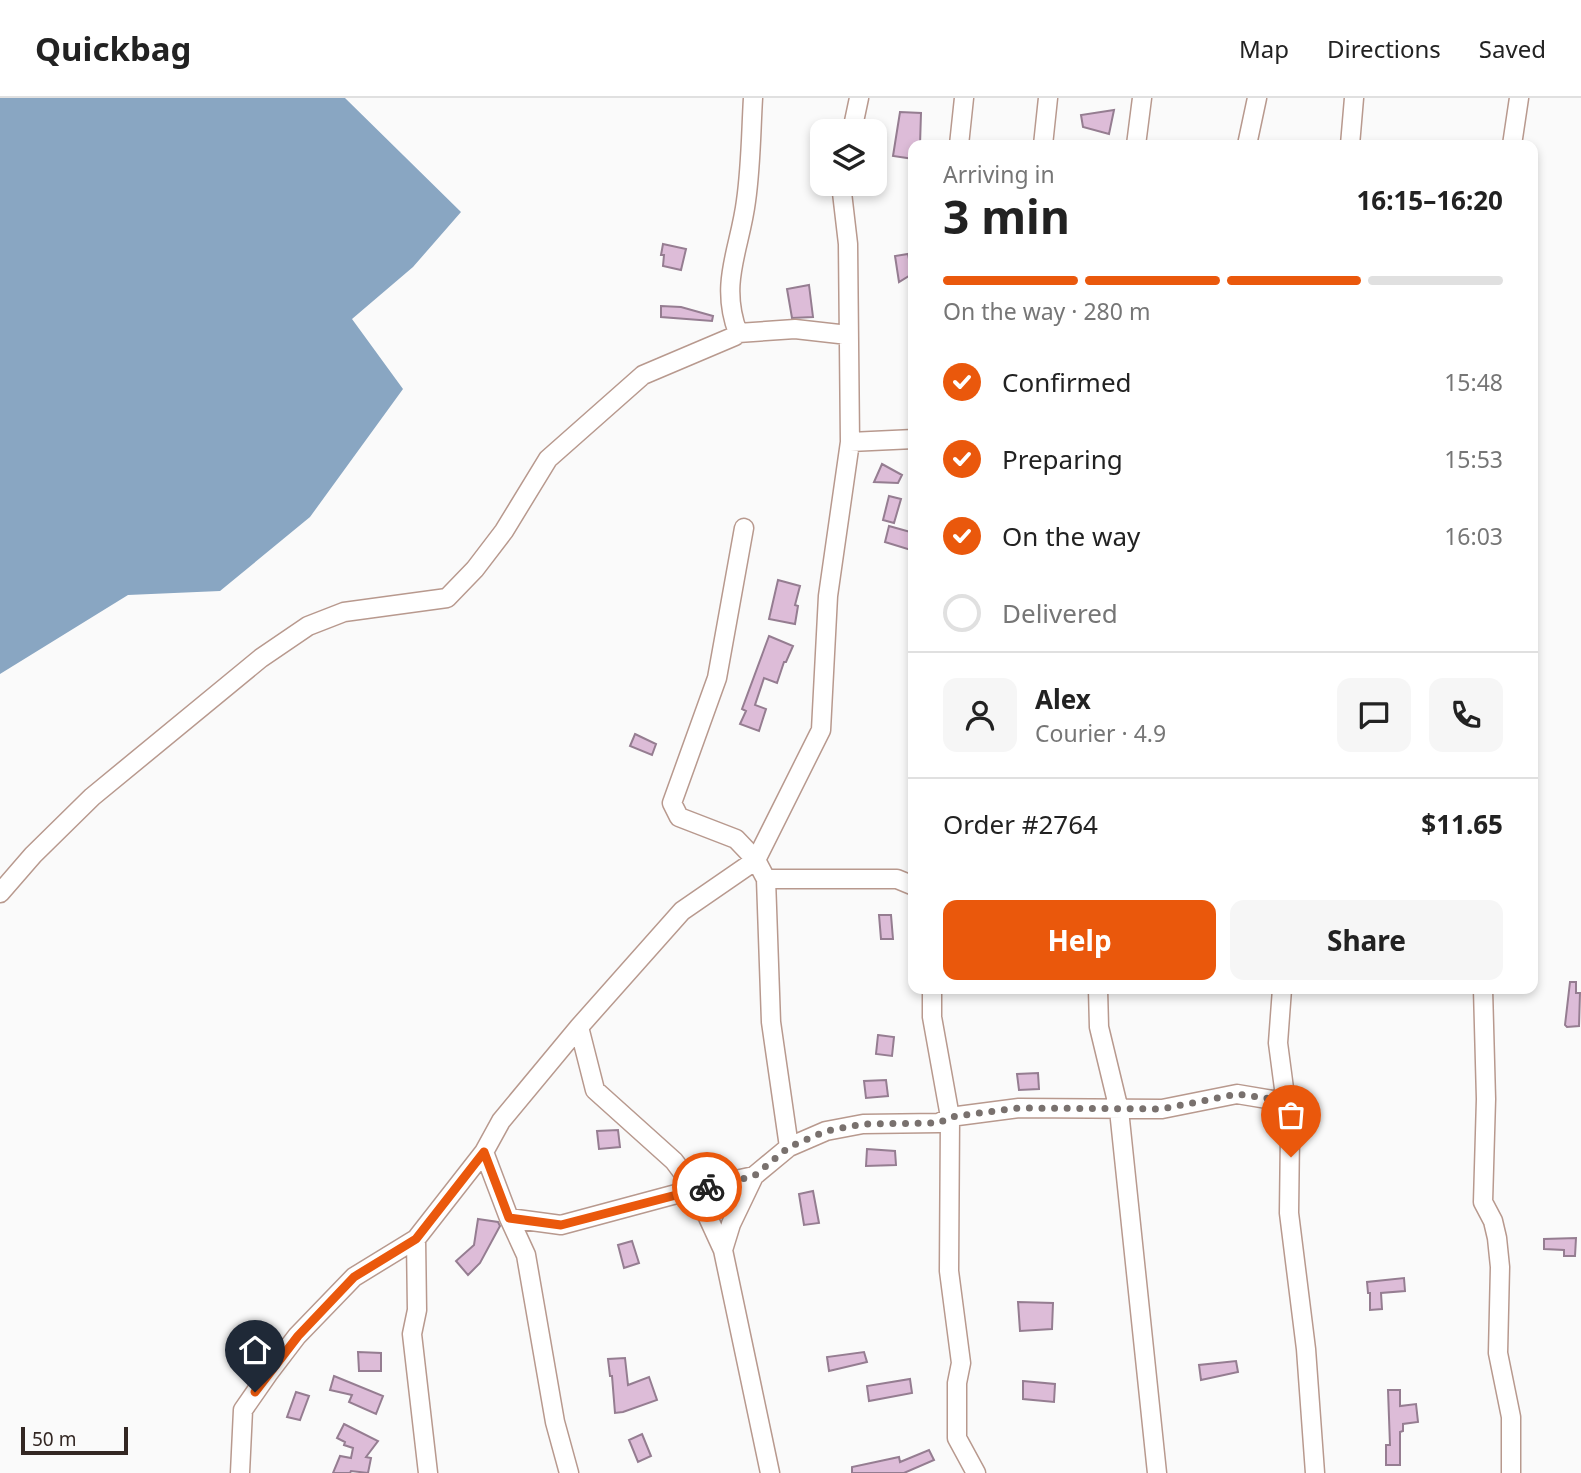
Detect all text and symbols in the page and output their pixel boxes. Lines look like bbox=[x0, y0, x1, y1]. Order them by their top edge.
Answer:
text: Quickbag bbox=[35, 26, 191, 71]
text: Map bbox=[1239, 32, 1289, 65]
text: Directions bbox=[1327, 32, 1441, 65]
text: Saved bbox=[1479, 32, 1546, 65]
map controls bbox=[810, 119, 887, 196]
button: layers bbox=[810, 119, 887, 196]
text: Arriving in bbox=[943, 158, 1055, 190]
text: 16:15–16:20 bbox=[1356, 182, 1503, 218]
text: 3 min bbox=[943, 185, 1070, 247]
text: On the way · 280 m bbox=[943, 295, 1150, 327]
icon: check bbox=[943, 363, 981, 401]
text: Confirmed bbox=[1002, 364, 1132, 400]
text: 15:48 bbox=[1444, 366, 1503, 398]
icon: check bbox=[943, 440, 981, 478]
text: Preparing bbox=[1002, 441, 1123, 477]
text: 15:53 bbox=[1444, 443, 1503, 475]
icon: check bbox=[943, 517, 981, 555]
text: On the way bbox=[1002, 518, 1140, 554]
text: 16:03 bbox=[1444, 520, 1503, 552]
text: Delivered bbox=[1002, 595, 1118, 631]
button: person bbox=[943, 678, 1017, 752]
button: chat bbox=[1337, 678, 1411, 752]
button: phone bbox=[1429, 678, 1503, 752]
text: Alex bbox=[1035, 681, 1091, 717]
text: Courier · 4.9 bbox=[1035, 717, 1166, 749]
text: Order #2764 bbox=[943, 806, 1098, 842]
text: $11.65 bbox=[1421, 806, 1503, 842]
button: Help bbox=[943, 900, 1216, 980]
button: Share bbox=[1230, 900, 1503, 980]
pin bbox=[1261, 1085, 1321, 1157]
icon: bag bbox=[1272, 1096, 1310, 1134]
courier bbox=[672, 1152, 742, 1222]
icon: bike bbox=[688, 1168, 726, 1206]
pin bbox=[225, 1320, 285, 1392]
icon: home bbox=[236, 1331, 274, 1369]
scale bar bbox=[21, 1424, 128, 1456]
text: 50 m bbox=[32, 1426, 76, 1452]

